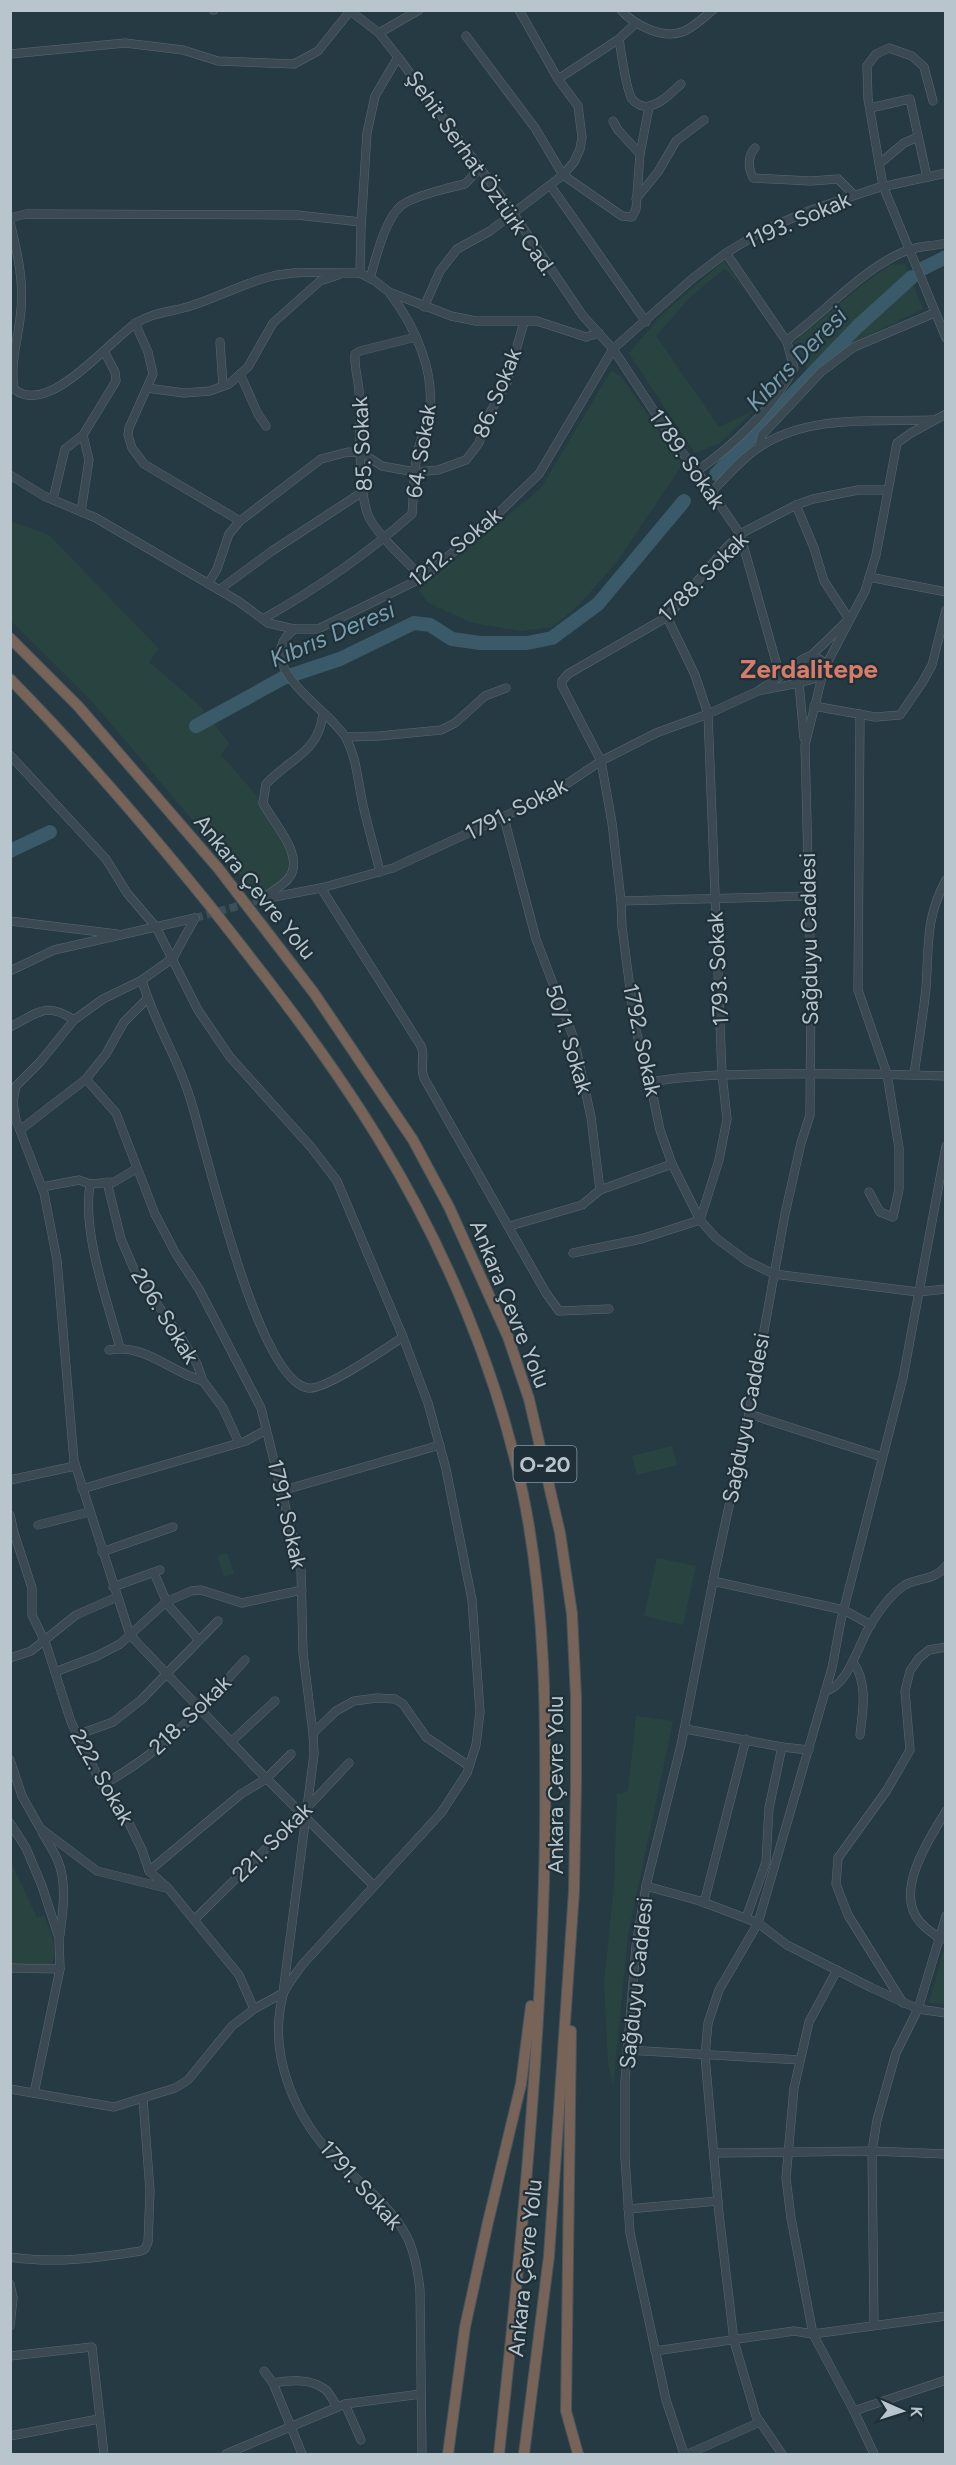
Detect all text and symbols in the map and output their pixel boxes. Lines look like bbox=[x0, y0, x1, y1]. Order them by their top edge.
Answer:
street label: Şehit Serhat Öztürk Cad. bbox=[400, 66, 562, 280]
street label: 1193. Sokak bbox=[742, 186, 855, 254]
water label: Kıbrıs Deresi bbox=[739, 301, 853, 417]
street label: 86. Sokak bbox=[467, 344, 527, 442]
street label: 85. Sokak bbox=[346, 396, 378, 492]
street label: 64. Sokak bbox=[400, 402, 442, 500]
street label: 1789. Sokak bbox=[643, 404, 731, 514]
street label: 1212. Sokak bbox=[403, 501, 507, 593]
street label: 1788. Sokak bbox=[652, 526, 754, 628]
water label: Kıbrıs Deresi bbox=[265, 594, 399, 673]
district label: Zerdalitepe bbox=[740, 653, 878, 685]
street label: 1791. Sokak bbox=[460, 772, 572, 846]
street label: Ankara Çevre Yolu bbox=[188, 809, 322, 965]
street label: Sağduyu Caddesi bbox=[794, 853, 824, 1025]
street label: 1793. Sokak bbox=[702, 911, 734, 1027]
street label: 50/1. Sokak bbox=[540, 981, 599, 1097]
street label: 1792. Sokak bbox=[617, 981, 667, 1099]
street label: Ankara Çevre Yolu bbox=[464, 1216, 556, 1392]
street label: 206. Sokak bbox=[125, 1263, 205, 1369]
street label: Sağduyu Caddesi bbox=[716, 1331, 776, 1505]
road number: O-20 bbox=[514, 1446, 576, 1482]
street label: 1791. Sokak bbox=[261, 1457, 313, 1571]
street label: 218. Sokak bbox=[143, 1669, 237, 1761]
street label: Ankara Çevre Yolu bbox=[542, 1696, 569, 1874]
street label: 222. Sokak bbox=[64, 1725, 140, 1830]
street label: 221. Sokak bbox=[226, 1796, 318, 1888]
street label: Sağduyu Caddesi bbox=[614, 1896, 658, 2070]
street label: 1791. Sokak bbox=[314, 2135, 408, 2236]
street label: Ankara Çevre Yolu bbox=[502, 2178, 548, 2358]
north arrow bbox=[872, 2381, 932, 2441]
text: K bbox=[907, 2406, 926, 2418]

